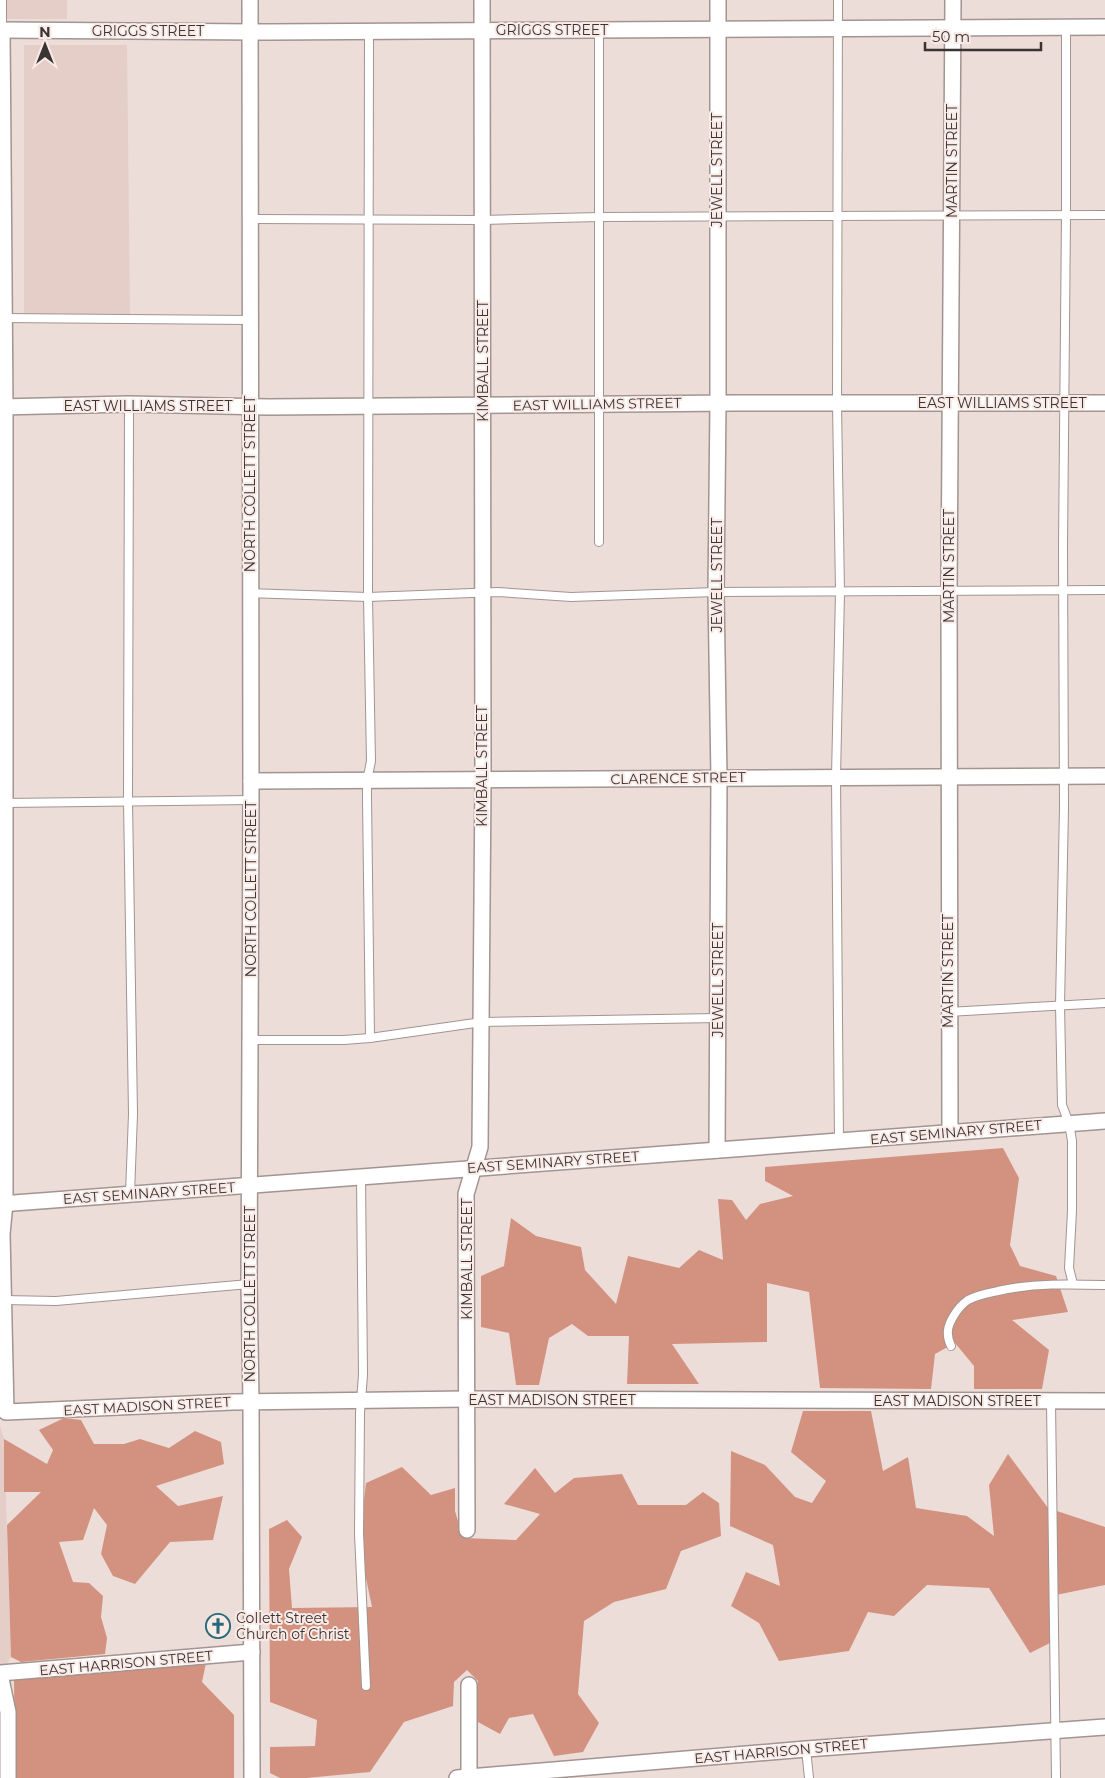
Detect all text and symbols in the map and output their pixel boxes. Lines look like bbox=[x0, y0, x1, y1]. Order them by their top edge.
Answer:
north arrow bbox=[20, 20, 70, 70]
scale bar bbox=[925, 20, 1041, 52]
street label: GRIGGS STREET bbox=[496, 21, 608, 39]
street label: GRIGGS STREET bbox=[92, 22, 204, 40]
text: N bbox=[39, 23, 51, 41]
text: 50 m bbox=[932, 27, 970, 46]
street label: MARTIN STREET bbox=[943, 104, 961, 218]
street label: JEWELL STREET bbox=[708, 113, 726, 228]
street label: KIMBALL STREET bbox=[474, 300, 492, 422]
street label: EAST WILLIAMS STREET bbox=[512, 394, 682, 414]
street label: EAST WILLIAMS STREET bbox=[918, 394, 1086, 412]
street label: NORTH COLLETT STREET bbox=[241, 396, 259, 572]
street label: EAST WILLIAMS STREET bbox=[64, 397, 232, 415]
street label: MARTIN STREET bbox=[940, 509, 958, 623]
street label: JEWELL STREET bbox=[708, 518, 726, 633]
street label: KIMBALL STREET bbox=[473, 705, 491, 827]
street label: CLARENCE STREET bbox=[610, 768, 746, 788]
street label: NORTH COLLETT STREET bbox=[242, 801, 260, 977]
street label: MARTIN STREET bbox=[939, 914, 957, 1028]
street label: JEWELL STREET bbox=[709, 923, 727, 1038]
street label: EAST SEMINARY STREET bbox=[869, 1116, 1043, 1148]
street label: EAST SEMINARY STREET bbox=[466, 1147, 640, 1177]
street label: EAST SEMINARY STREET bbox=[62, 1178, 236, 1208]
street label: KIMBALL STREET bbox=[458, 1198, 476, 1320]
street label: NORTH COLLETT STREET bbox=[241, 1206, 259, 1382]
street label: EAST MADISON STREET bbox=[468, 1391, 636, 1409]
street label: EAST MADISON STREET bbox=[873, 1392, 1041, 1410]
street label: EAST MADISON STREET bbox=[63, 1393, 231, 1419]
place label: Collett Street Church of Christ bbox=[236, 1609, 350, 1643]
church icon: Collett Street Church of Christ bbox=[205, 1613, 231, 1639]
street label: EAST HARRISON STREET bbox=[38, 1646, 214, 1680]
street label: EAST HARRISON STREET bbox=[693, 1734, 869, 1768]

